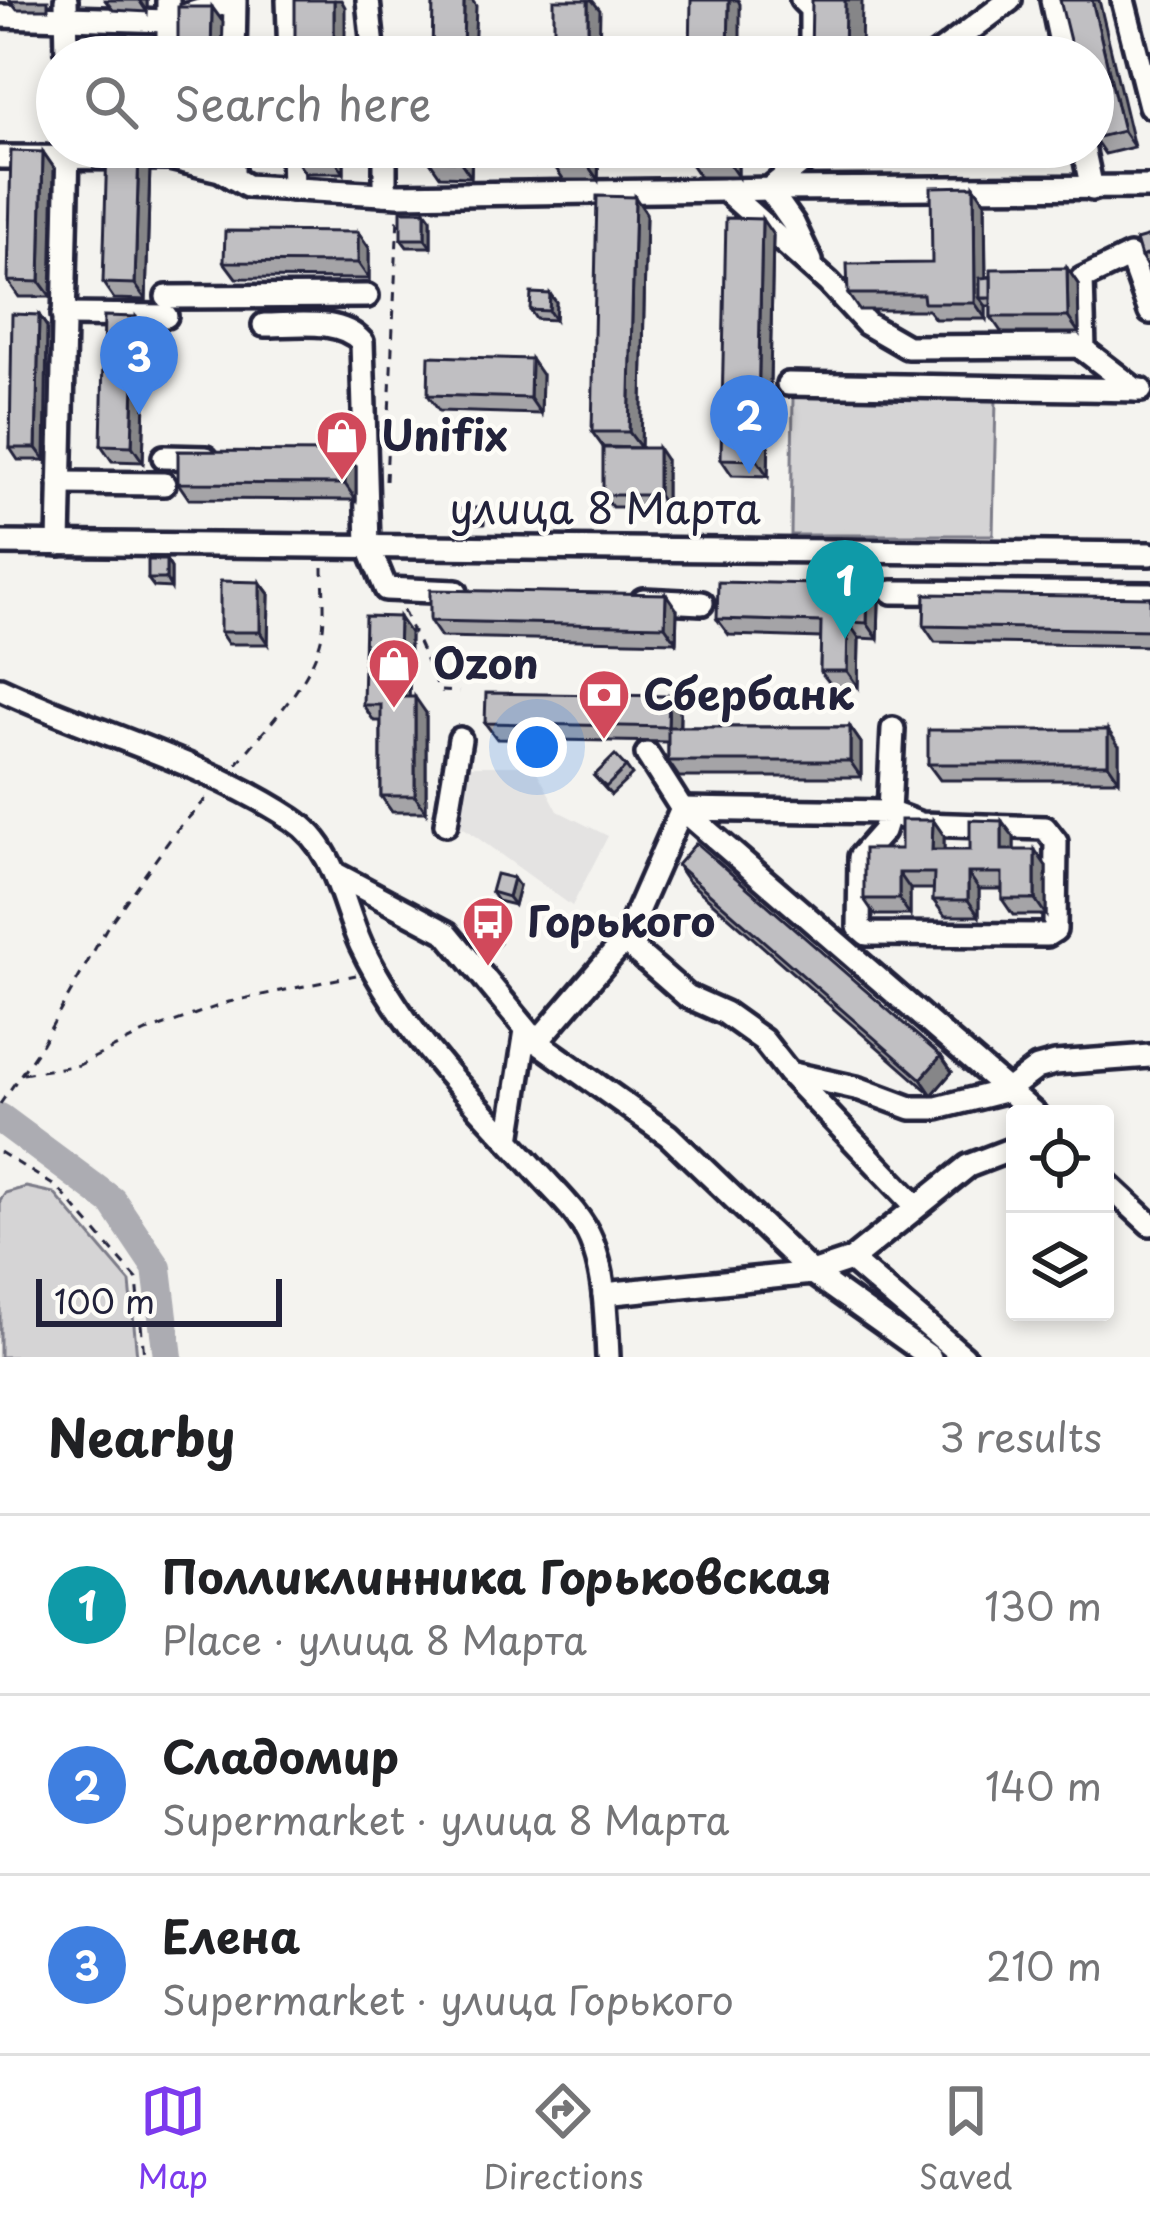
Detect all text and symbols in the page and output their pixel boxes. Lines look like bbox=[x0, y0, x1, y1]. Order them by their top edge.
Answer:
search box bbox=[36, 36, 1114, 168]
text: Search here bbox=[174, 68, 431, 136]
icon: search bbox=[78, 69, 144, 135]
pin: 3 bbox=[100, 316, 178, 415]
pin: 2 bbox=[710, 375, 788, 474]
place label: Unifix bbox=[381, 402, 508, 465]
shop icon: Unifix bbox=[314, 408, 370, 482]
street label: улица 8 Марта bbox=[449, 475, 761, 538]
pin: 1 bbox=[806, 540, 884, 639]
place label: Ozon bbox=[433, 630, 539, 693]
shop icon: Ozon bbox=[366, 636, 422, 710]
place label: Сбербанк bbox=[643, 661, 854, 724]
bank icon: Сбербанк bbox=[576, 667, 632, 741]
your location bbox=[507, 717, 567, 777]
place label: Горького bbox=[527, 888, 715, 951]
bus stop icon: Горького bbox=[460, 894, 516, 968]
map controls bbox=[1006, 1105, 1114, 1321]
button: locate bbox=[1006, 1105, 1114, 1213]
button: layers bbox=[1006, 1213, 1114, 1321]
scale bar bbox=[36, 1273, 282, 1326]
text: 100 m bbox=[54, 1275, 155, 1325]
text: Nearby bbox=[48, 1397, 235, 1474]
text: 3 results bbox=[939, 1406, 1102, 1465]
text: Полликлинника Горьковская bbox=[162, 1541, 832, 1609]
text: 1 bbox=[78, 1575, 96, 1634]
text: 130 m bbox=[984, 1575, 1102, 1634]
text: Place · улица 8 Марта bbox=[162, 1609, 587, 1668]
text: Сладомир bbox=[162, 1721, 399, 1789]
text: 2 bbox=[73, 1755, 101, 1814]
text: 140 m bbox=[985, 1755, 1102, 1814]
text: Supermarket · улица 8 Марта bbox=[162, 1789, 729, 1848]
text: Елена bbox=[162, 1901, 300, 1969]
text: 3 bbox=[74, 1935, 100, 1994]
text: 210 m bbox=[986, 1935, 1102, 1994]
text: Supermarket · улица Горького bbox=[162, 1969, 734, 2028]
tab: Map bbox=[138, 2078, 208, 2200]
tab: Directions bbox=[483, 2078, 644, 2200]
tab: Saved bbox=[919, 2078, 1012, 2200]

